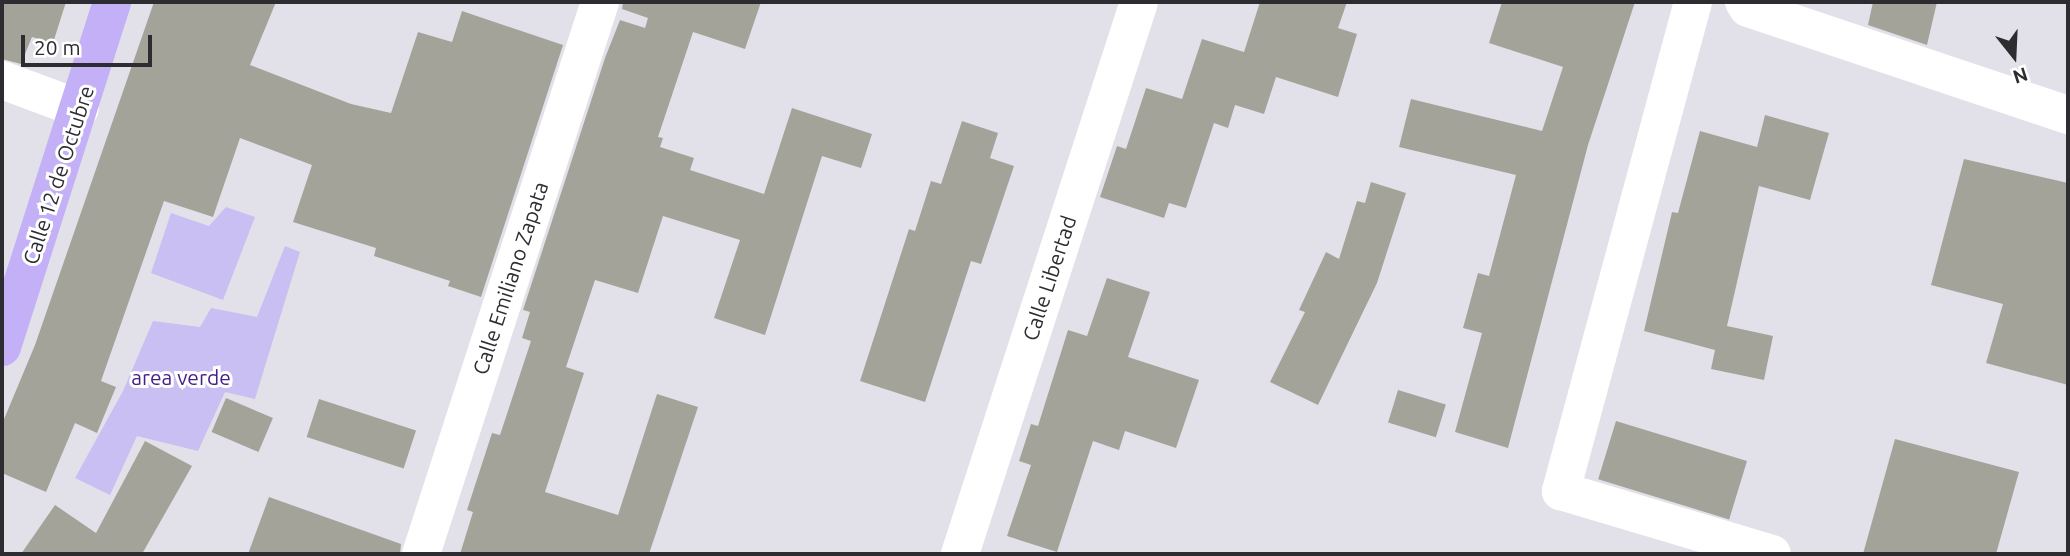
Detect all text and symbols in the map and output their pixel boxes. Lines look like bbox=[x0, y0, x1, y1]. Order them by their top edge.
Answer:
scale bar bbox=[24, 21, 156, 65]
north arrow bbox=[1979, 21, 2049, 91]
text: 20 m bbox=[34, 35, 81, 59]
text: N bbox=[2010, 63, 2031, 89]
street label: Calle 12 de Octubre bbox=[17, 82, 99, 268]
street label: Calle Emiliano Zapata bbox=[467, 178, 553, 378]
street label: Calle Libertad bbox=[1017, 212, 1081, 344]
park label: area verde bbox=[131, 364, 231, 390]

